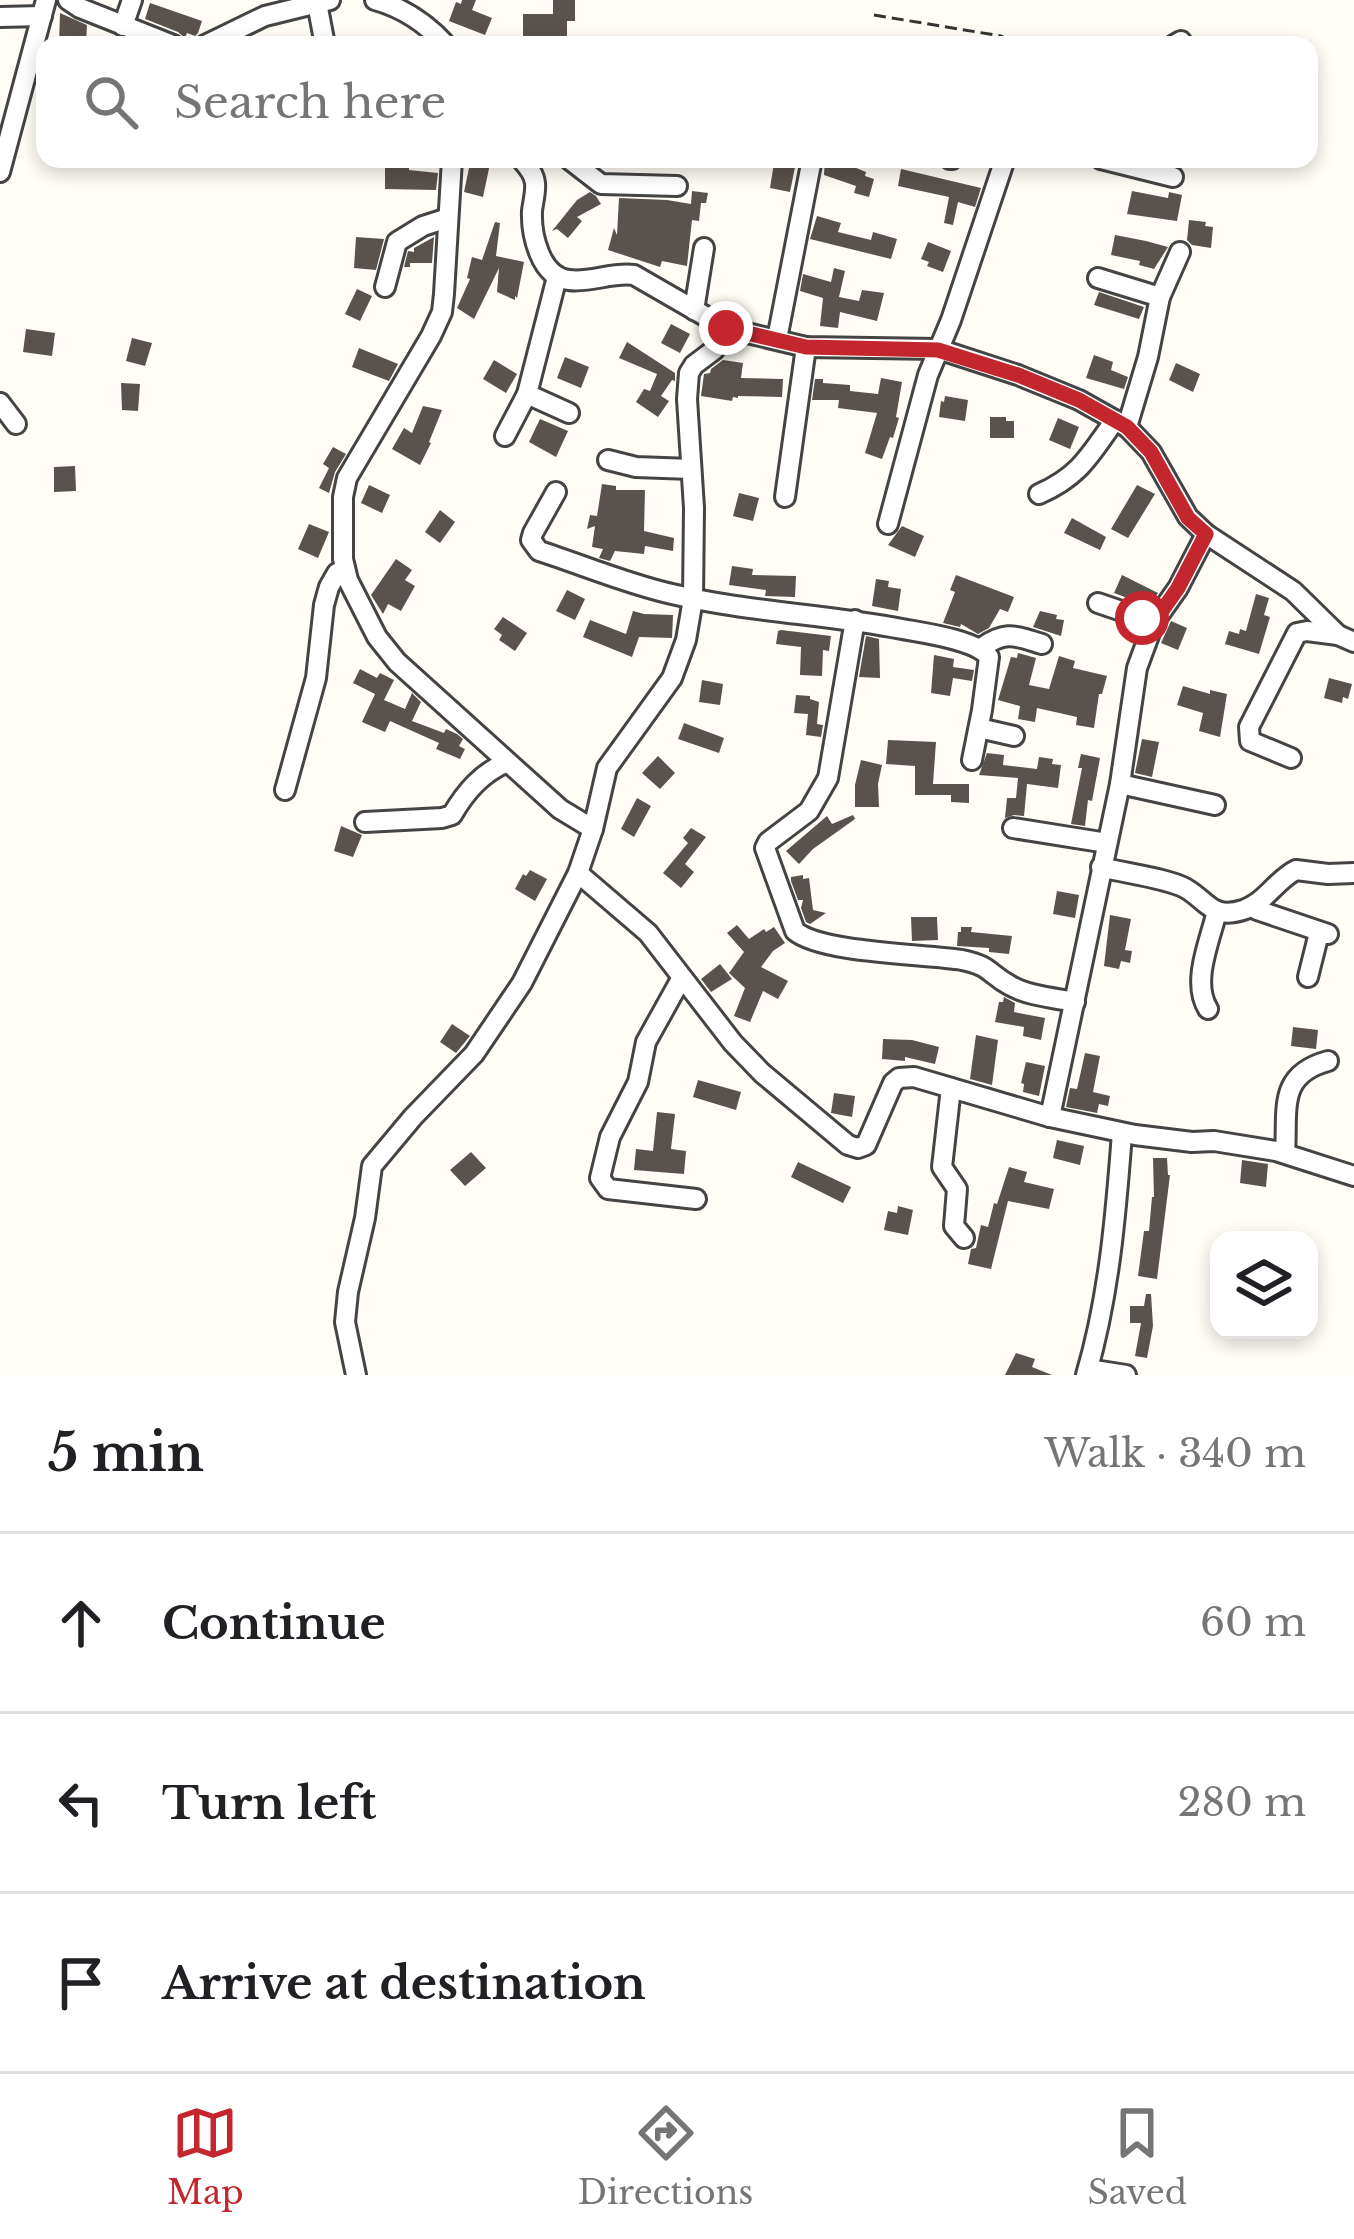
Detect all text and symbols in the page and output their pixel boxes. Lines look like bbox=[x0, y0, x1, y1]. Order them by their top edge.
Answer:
search box bbox=[36, 36, 1318, 168]
icon: search bbox=[78, 69, 144, 135]
text: Search here bbox=[174, 74, 446, 130]
route end bbox=[699, 301, 753, 355]
route start bbox=[1115, 591, 1169, 645]
map controls bbox=[1210, 1231, 1318, 1339]
button: layers bbox=[1210, 1231, 1318, 1339]
text: 5 min bbox=[48, 1422, 204, 1485]
text: Walk · 340 m bbox=[1045, 1429, 1306, 1478]
icon: ahead bbox=[48, 1590, 114, 1656]
text: Continue bbox=[162, 1595, 386, 1651]
text: 60 m bbox=[1200, 1598, 1306, 1647]
icon: left bbox=[48, 1770, 114, 1836]
text: Turn left bbox=[162, 1775, 376, 1831]
text: 280 m bbox=[1177, 1778, 1306, 1827]
icon: arrive bbox=[48, 1950, 114, 2016]
text: Arrive at destination bbox=[162, 1955, 646, 2011]
tab: Map bbox=[167, 2100, 244, 2213]
tab: Directions bbox=[578, 2100, 753, 2213]
tab: Saved bbox=[1087, 2100, 1187, 2213]

